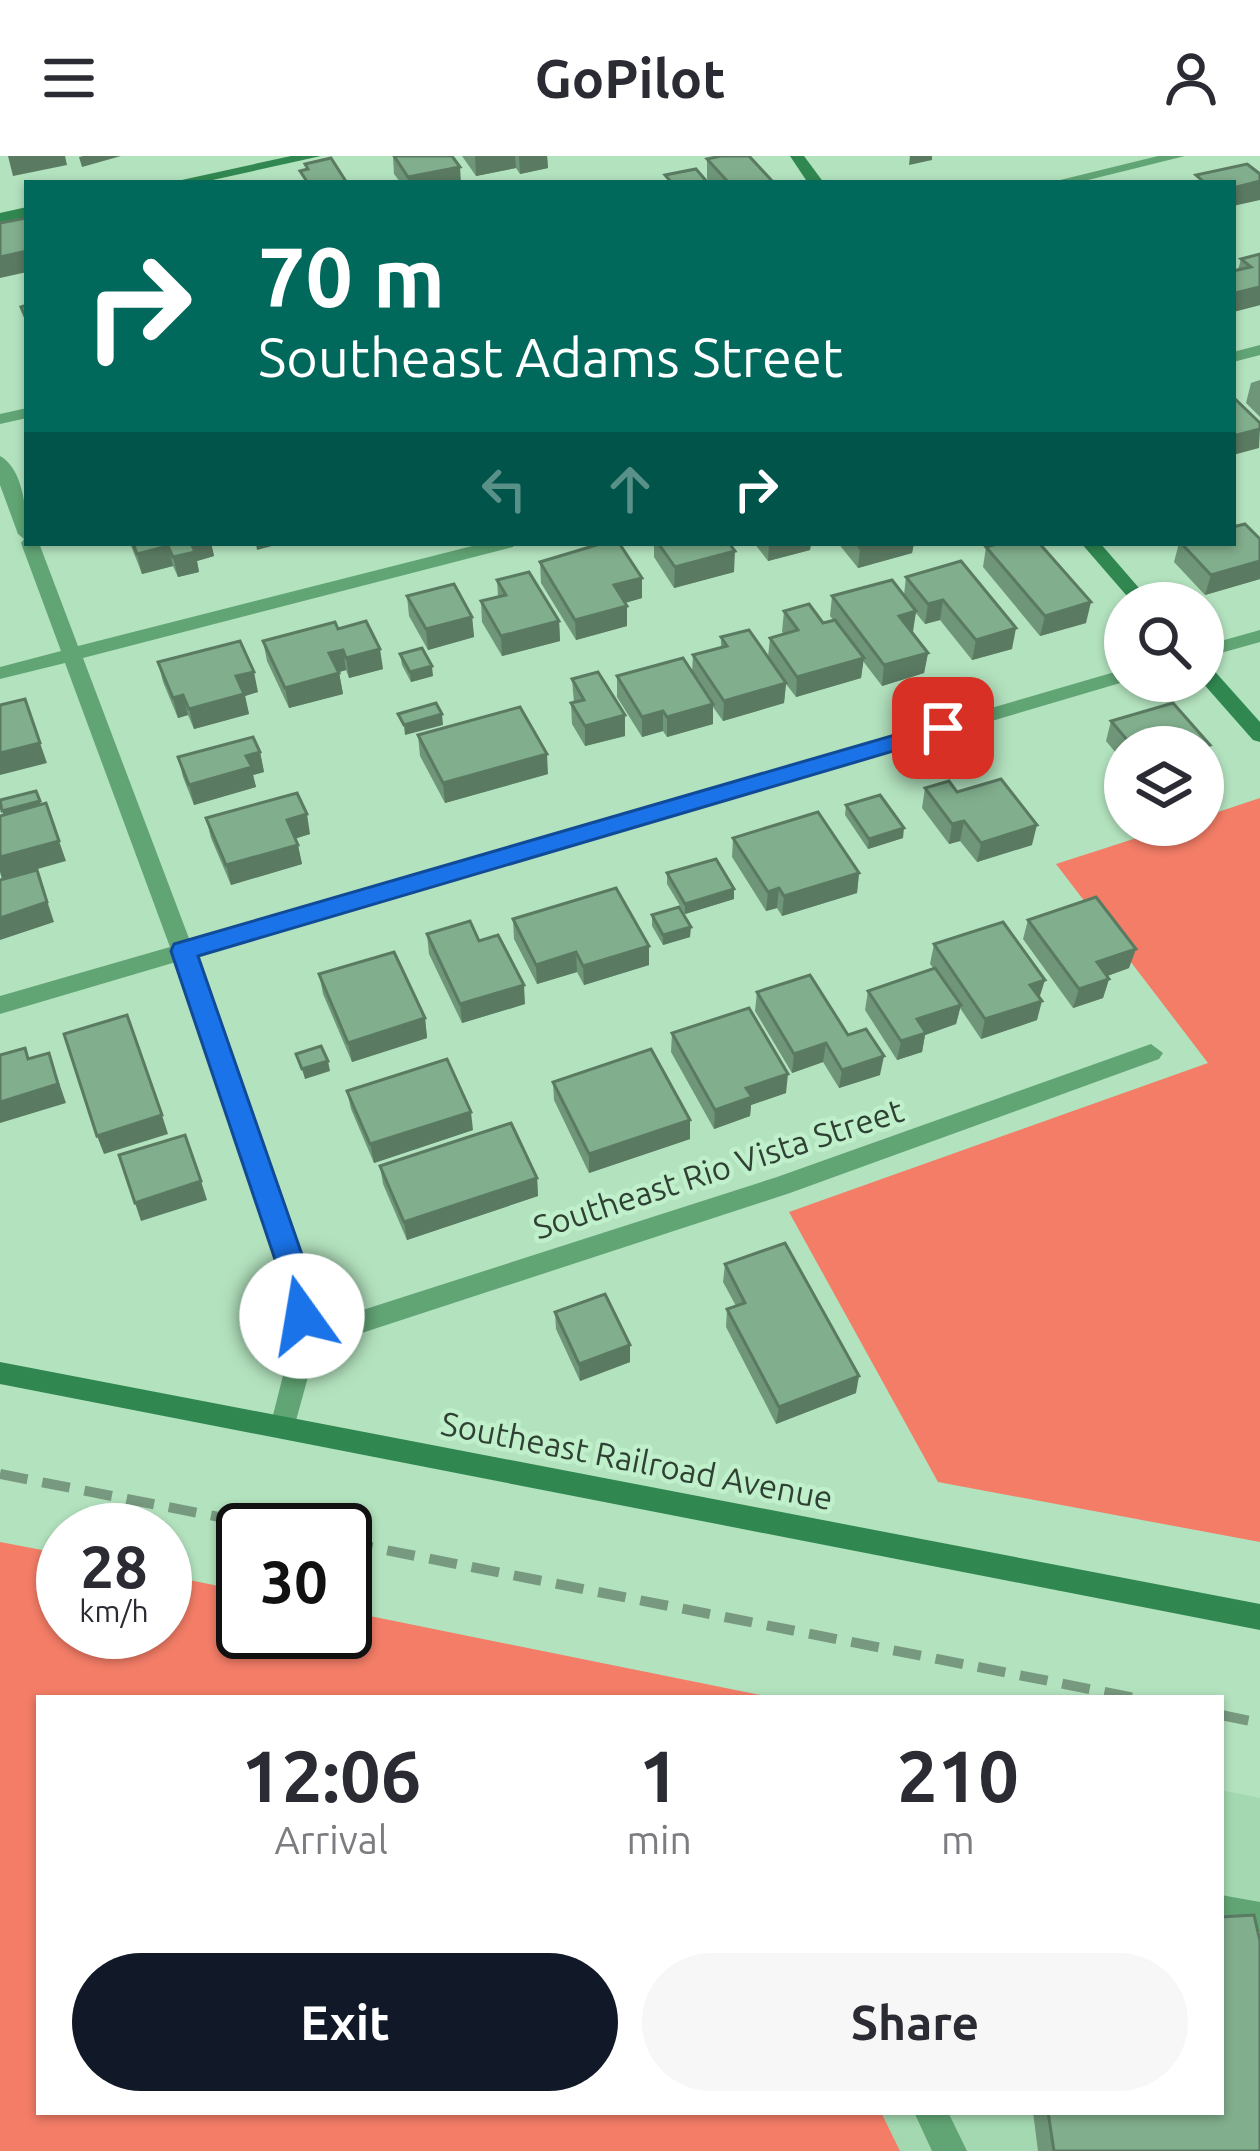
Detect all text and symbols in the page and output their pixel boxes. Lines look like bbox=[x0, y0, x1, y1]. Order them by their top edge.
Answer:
icon: menu bbox=[36, 45, 102, 111]
icon: person bbox=[1158, 45, 1224, 111]
text: GoPilot bbox=[534, 48, 726, 108]
icon: right bbox=[60, 228, 216, 384]
text: 70 m bbox=[258, 229, 445, 323]
text: Southeast Adams Street bbox=[258, 327, 843, 387]
icon: left bbox=[471, 456, 537, 522]
icon: ahead bbox=[597, 456, 663, 522]
icon: right bbox=[723, 456, 789, 522]
map controls bbox=[1104, 582, 1224, 846]
button: search bbox=[1104, 582, 1224, 702]
pin bbox=[892, 677, 994, 779]
icon: arrive bbox=[910, 695, 976, 761]
button: layers bbox=[1104, 726, 1224, 846]
street label: Southeast Rio Vista Street bbox=[528, 1091, 908, 1245]
position arrow bbox=[239, 1253, 365, 1379]
street label: Southeast Railroad Avenue bbox=[438, 1404, 836, 1516]
speed limit sign: 30 bbox=[216, 1503, 372, 1659]
text: 28 bbox=[80, 1532, 148, 1599]
text: km/h bbox=[79, 1594, 149, 1628]
text: 12:06 bbox=[241, 1735, 421, 1816]
text: 1 bbox=[639, 1735, 679, 1816]
text: 210 bbox=[897, 1735, 1019, 1816]
text: Arrival bbox=[274, 1818, 388, 1861]
text: min bbox=[626, 1818, 692, 1861]
text: m bbox=[941, 1818, 975, 1861]
button: Exit bbox=[72, 1953, 618, 2091]
button: Share bbox=[642, 1953, 1188, 2091]

